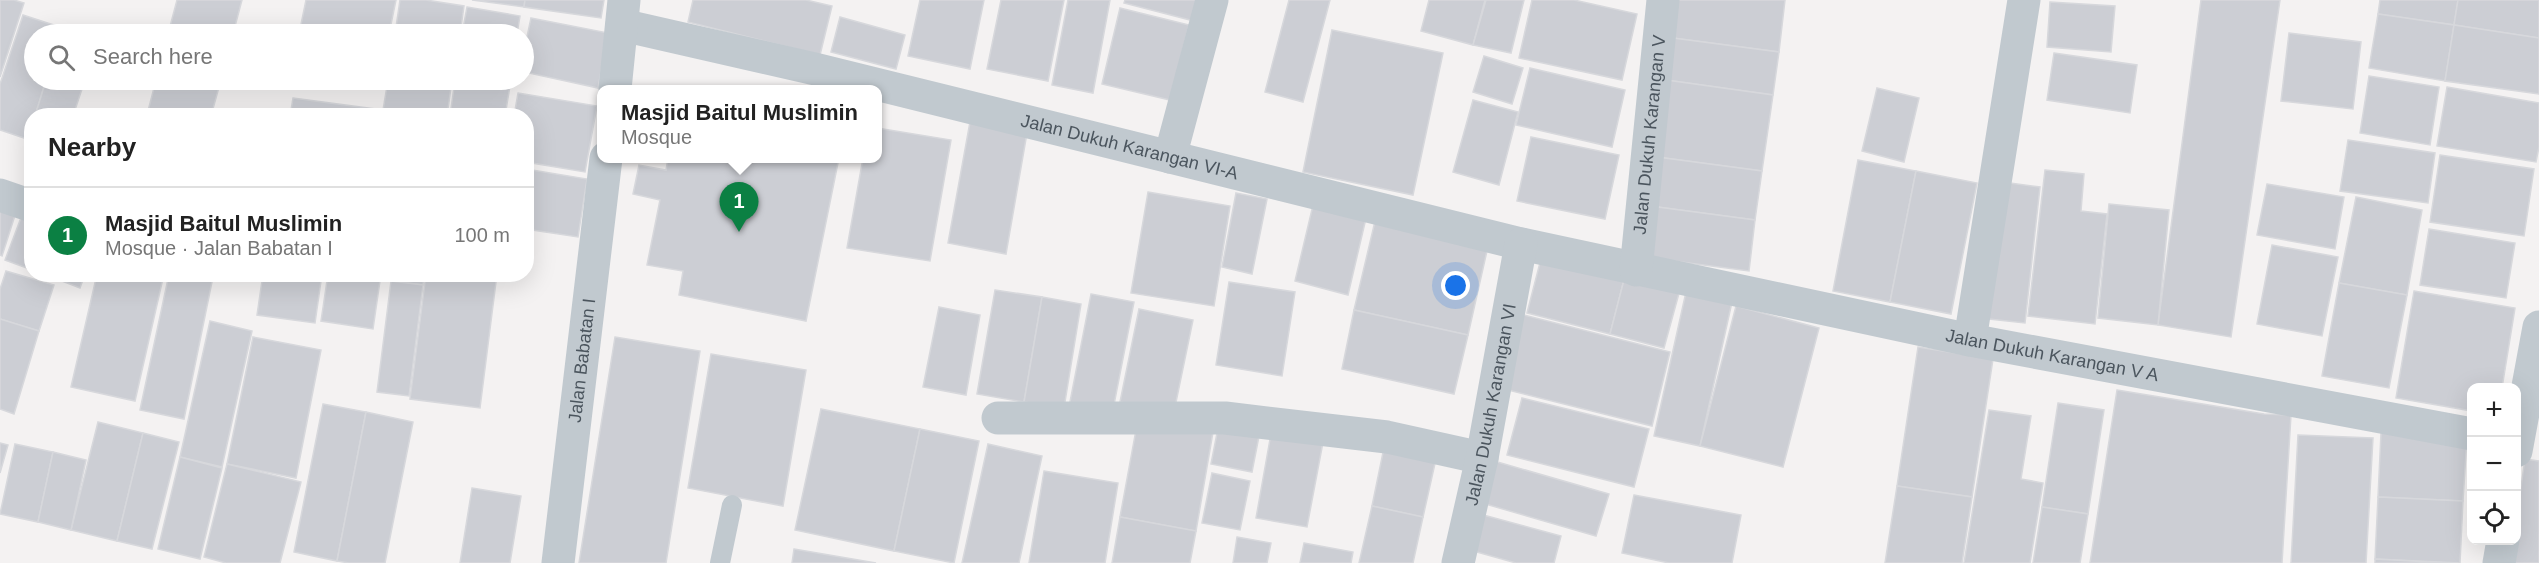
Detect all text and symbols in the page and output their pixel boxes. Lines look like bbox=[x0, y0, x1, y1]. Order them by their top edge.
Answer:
search box bbox=[24, 24, 534, 90]
street label: Jalan Dukuh Karangan V bbox=[1630, 34, 1669, 235]
icon: search bbox=[45, 41, 78, 74]
text: Search here bbox=[93, 44, 213, 69]
popup bbox=[597, 85, 882, 163]
text: Masjid Baitul Muslimin bbox=[621, 100, 858, 125]
street label: Jalan Dukuh Karangan VI-A bbox=[1019, 110, 1240, 184]
text: Mosque bbox=[621, 126, 692, 148]
text: Nearby bbox=[48, 132, 136, 162]
pin: 1 bbox=[720, 182, 758, 232]
text: Masjid Baitul Muslimin bbox=[105, 211, 342, 236]
text: 1 bbox=[62, 224, 73, 246]
text: 100 m bbox=[454, 224, 510, 246]
text: Mosque · Jalan Babatan I bbox=[105, 237, 333, 259]
your location bbox=[1441, 271, 1470, 300]
street label: Jalan Babatan I bbox=[565, 297, 599, 424]
street label: Jalan Dukuh Karangan VI bbox=[1461, 302, 1520, 507]
street label: Jalan Dukuh Karangan V A bbox=[1944, 325, 2160, 385]
map controls bbox=[2467, 383, 2521, 545]
button: + bbox=[2467, 383, 2521, 437]
button: − bbox=[2467, 437, 2521, 491]
button: locate bbox=[2467, 491, 2521, 545]

